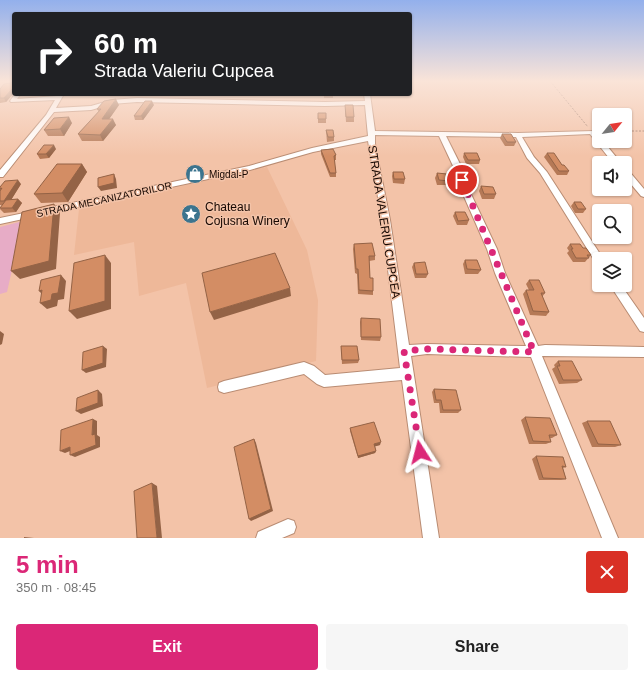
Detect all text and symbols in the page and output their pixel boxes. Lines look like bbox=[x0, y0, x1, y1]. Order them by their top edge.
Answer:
icon: right bbox=[28, 28, 80, 80]
text: 60 m bbox=[94, 28, 158, 59]
text: Strada Valeriu Cupcea bbox=[94, 61, 274, 81]
north arrow bbox=[592, 108, 632, 148]
map controls bbox=[592, 108, 632, 292]
street label: STRADA VALERIU CUPCEA bbox=[365, 144, 403, 300]
button: sound bbox=[592, 156, 632, 196]
shop icon: Migdal-P bbox=[184, 163, 206, 185]
pin bbox=[445, 163, 479, 197]
place label: Migdal-P bbox=[209, 169, 249, 180]
icon: arrive bbox=[451, 169, 473, 191]
street label: STRADA MECANIZATORILOR bbox=[35, 180, 173, 219]
place label: Chateau Cojusna Winery bbox=[205, 200, 290, 228]
place icon: Chateau Cojusna Winery bbox=[180, 203, 202, 225]
button: search bbox=[592, 204, 632, 244]
button: layers bbox=[592, 252, 632, 292]
position arrow bbox=[399, 431, 441, 473]
text: 5 min bbox=[16, 551, 79, 578]
button: close bbox=[586, 551, 628, 593]
text: 350 m · 08:45 bbox=[16, 580, 96, 595]
button: Exit bbox=[16, 624, 318, 670]
button: Share bbox=[326, 624, 628, 670]

